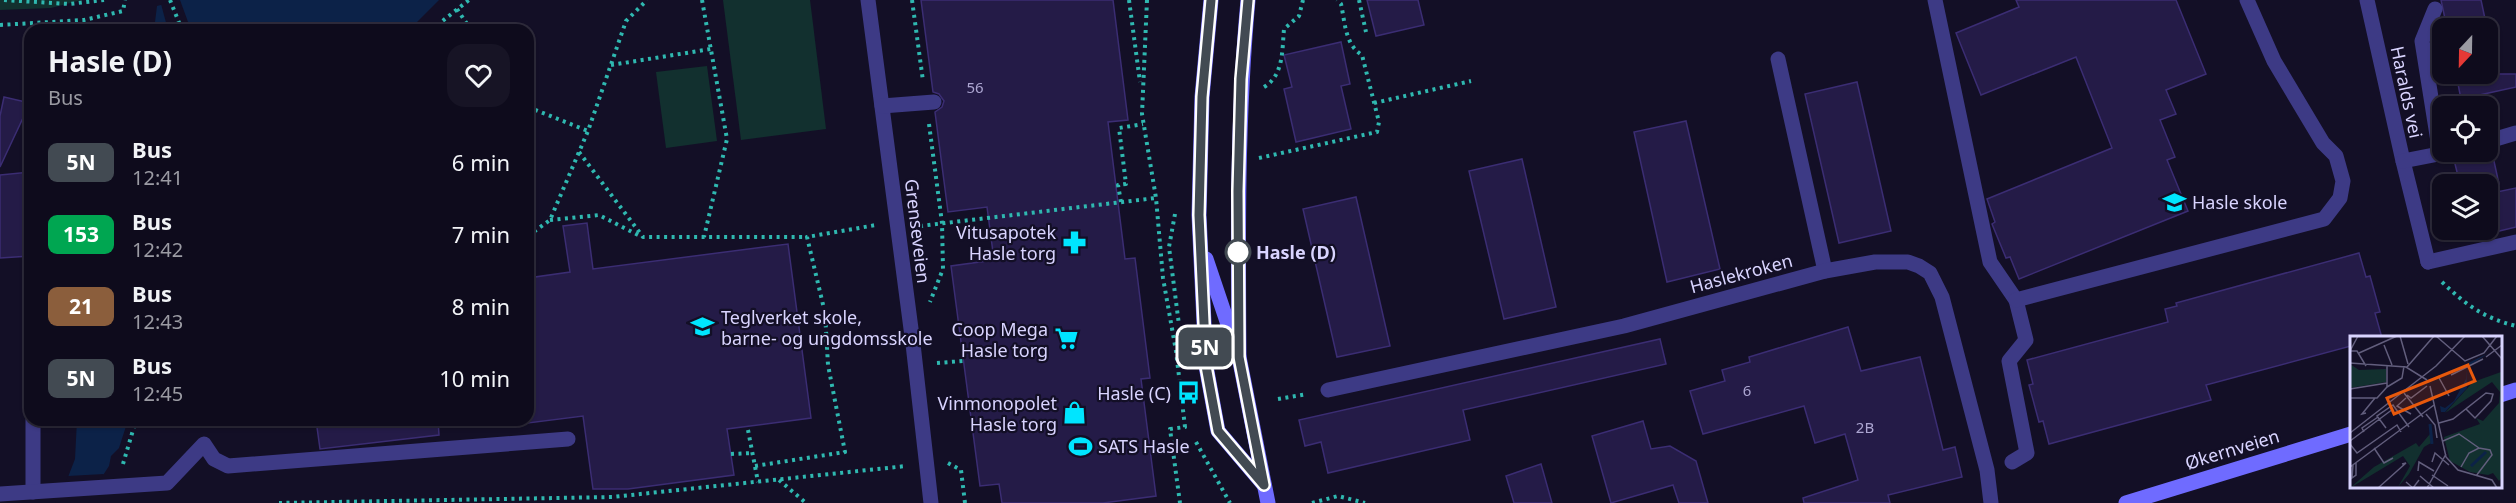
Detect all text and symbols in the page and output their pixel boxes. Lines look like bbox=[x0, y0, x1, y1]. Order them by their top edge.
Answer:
north arrow bbox=[2432, 18, 2498, 84]
map controls bbox=[2432, 18, 2498, 240]
text: Hasle (D) bbox=[48, 42, 172, 80]
button: heart bbox=[447, 44, 510, 107]
street label: Haralds vei bbox=[2386, 44, 2428, 140]
house number: 56 bbox=[966, 77, 984, 97]
text: Bus bbox=[48, 84, 83, 111]
button: locate bbox=[2432, 96, 2498, 162]
text: Bus bbox=[132, 134, 172, 164]
text: 6 min bbox=[452, 147, 510, 177]
text: 5N bbox=[66, 148, 96, 176]
text: 12:41 bbox=[132, 164, 183, 191]
button: layers bbox=[2432, 174, 2498, 240]
street label: Grenseveien bbox=[900, 177, 936, 285]
school or university icon: Hasle skole bbox=[2161, 189, 2187, 215]
place label: Hasle skole bbox=[2192, 190, 2287, 214]
text: Bus bbox=[132, 206, 172, 236]
text: 7 min bbox=[452, 219, 510, 249]
text: 153 bbox=[63, 220, 99, 248]
place label: Vitusapotek Hasle torg bbox=[956, 220, 1056, 265]
pharmacy icon: Vitusapotek Hasle torg bbox=[1061, 229, 1087, 255]
text: 12:42 bbox=[132, 236, 183, 263]
marker: Hasle (D) bbox=[1225, 239, 1251, 265]
place label: Hasle (D) bbox=[1256, 240, 1336, 264]
street label: Haslekroken bbox=[1687, 248, 1795, 298]
text: Bus bbox=[132, 278, 172, 308]
text: 8 min bbox=[452, 291, 510, 321]
text: 21 bbox=[69, 292, 93, 320]
place label: Teglverket skole, barne- og ungdomsskole bbox=[721, 305, 933, 350]
text: 12:43 bbox=[132, 308, 183, 335]
school or university icon: Teglverket skole, barne- og ungdomsskole bbox=[690, 314, 716, 340]
place label: Coop Mega Hasle torg bbox=[951, 317, 1048, 362]
supermarket icon: Coop Mega Hasle torg bbox=[1053, 326, 1079, 352]
line badge: 5N bbox=[1178, 328, 1232, 366]
text: 5N bbox=[1190, 333, 1220, 361]
inset map bbox=[2350, 336, 2501, 488]
text: Bus bbox=[132, 350, 172, 380]
text: 10 min bbox=[439, 363, 510, 393]
text: 5N bbox=[66, 364, 96, 392]
text: 12:45 bbox=[132, 380, 183, 407]
bus stop icon: Hasle (C) bbox=[1176, 380, 1202, 406]
house number: 6 bbox=[1743, 380, 1751, 400]
place label: Hasle (C) bbox=[1097, 381, 1171, 405]
place label: Vinmonopolet Hasle torg bbox=[937, 391, 1057, 436]
shop icon: Vinmonopolet Hasle torg bbox=[1062, 400, 1088, 426]
house number: 2B bbox=[1856, 417, 1874, 437]
street label: Økernveien bbox=[2182, 423, 2282, 475]
sports icon: SATS Hasle bbox=[1067, 433, 1093, 459]
place label: SATS Hasle bbox=[1098, 434, 1190, 458]

